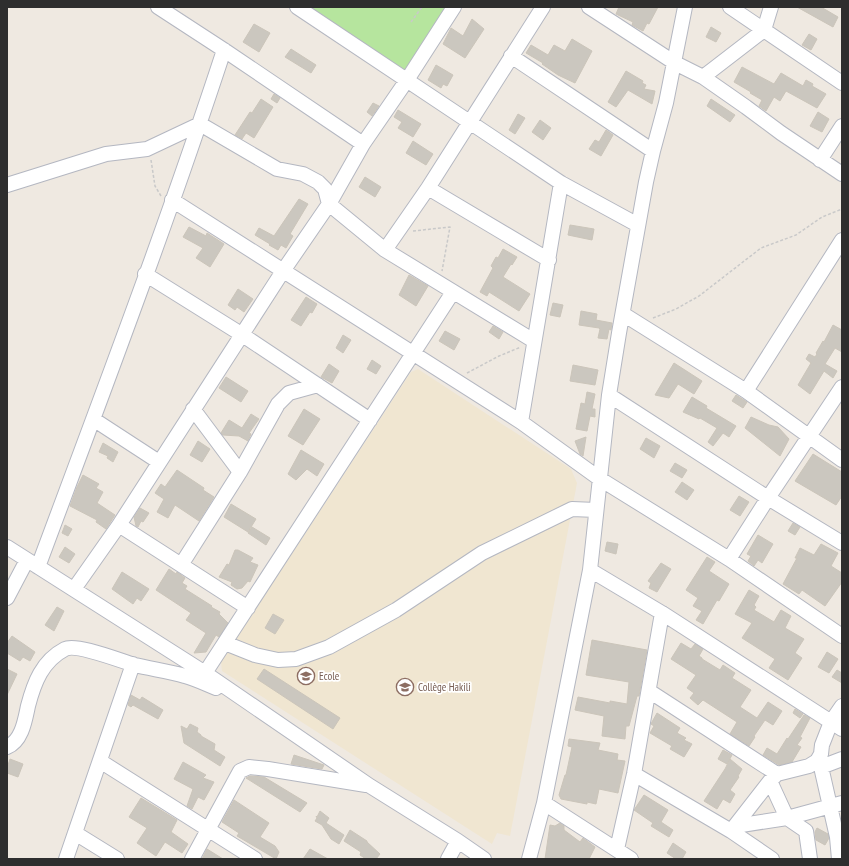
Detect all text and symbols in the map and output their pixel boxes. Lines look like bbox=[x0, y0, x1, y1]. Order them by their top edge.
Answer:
school or university icon: Ecole bbox=[296, 666, 316, 686]
place label: Ecole bbox=[319, 669, 340, 683]
school or university icon: Collège Hakili bbox=[395, 677, 415, 697]
place label: Collège Hakili bbox=[418, 680, 471, 694]

